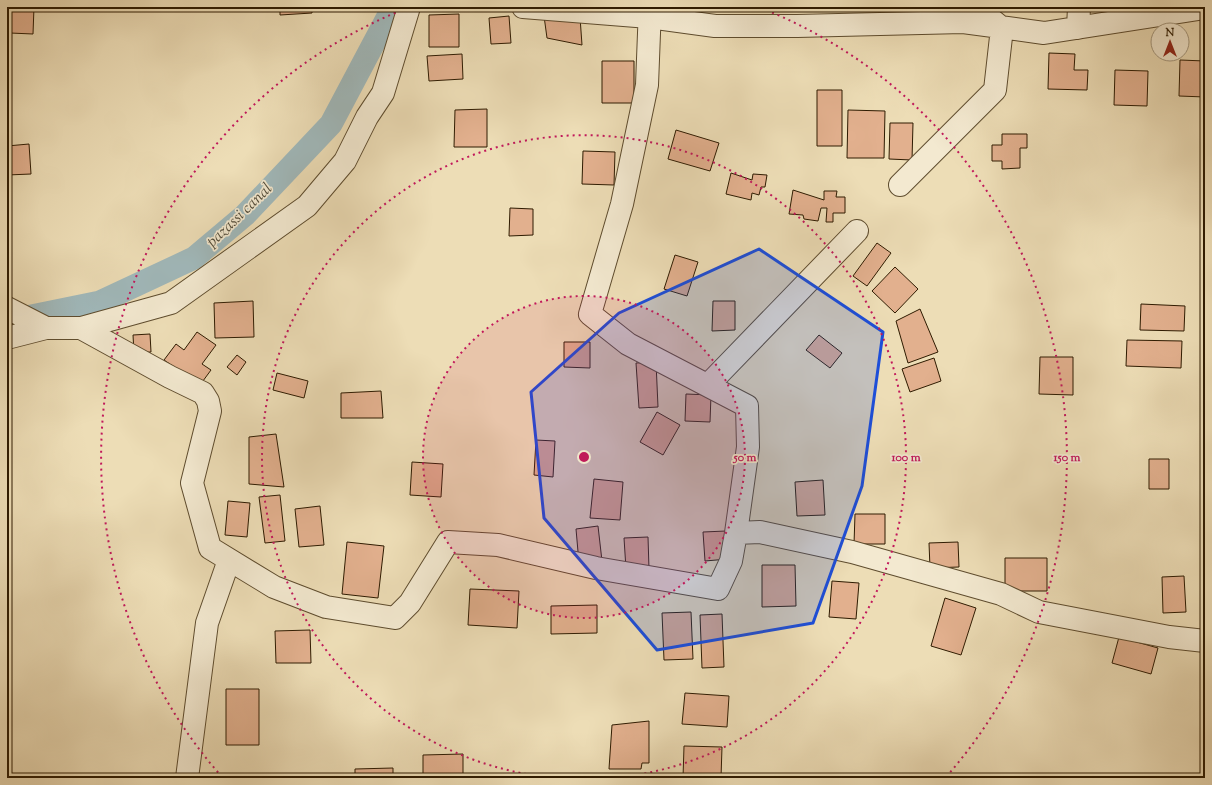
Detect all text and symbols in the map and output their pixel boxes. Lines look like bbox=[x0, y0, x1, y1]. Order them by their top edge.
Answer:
north arrow bbox=[1150, 22, 1190, 62]
text: N bbox=[1165, 25, 1175, 41]
water label: pazassi canal bbox=[202, 178, 278, 254]
text: 50 m bbox=[733, 449, 757, 467]
text: 100 m bbox=[890, 449, 921, 467]
text: 150 m bbox=[1052, 449, 1081, 467]
centre of rings bbox=[577, 450, 591, 464]

